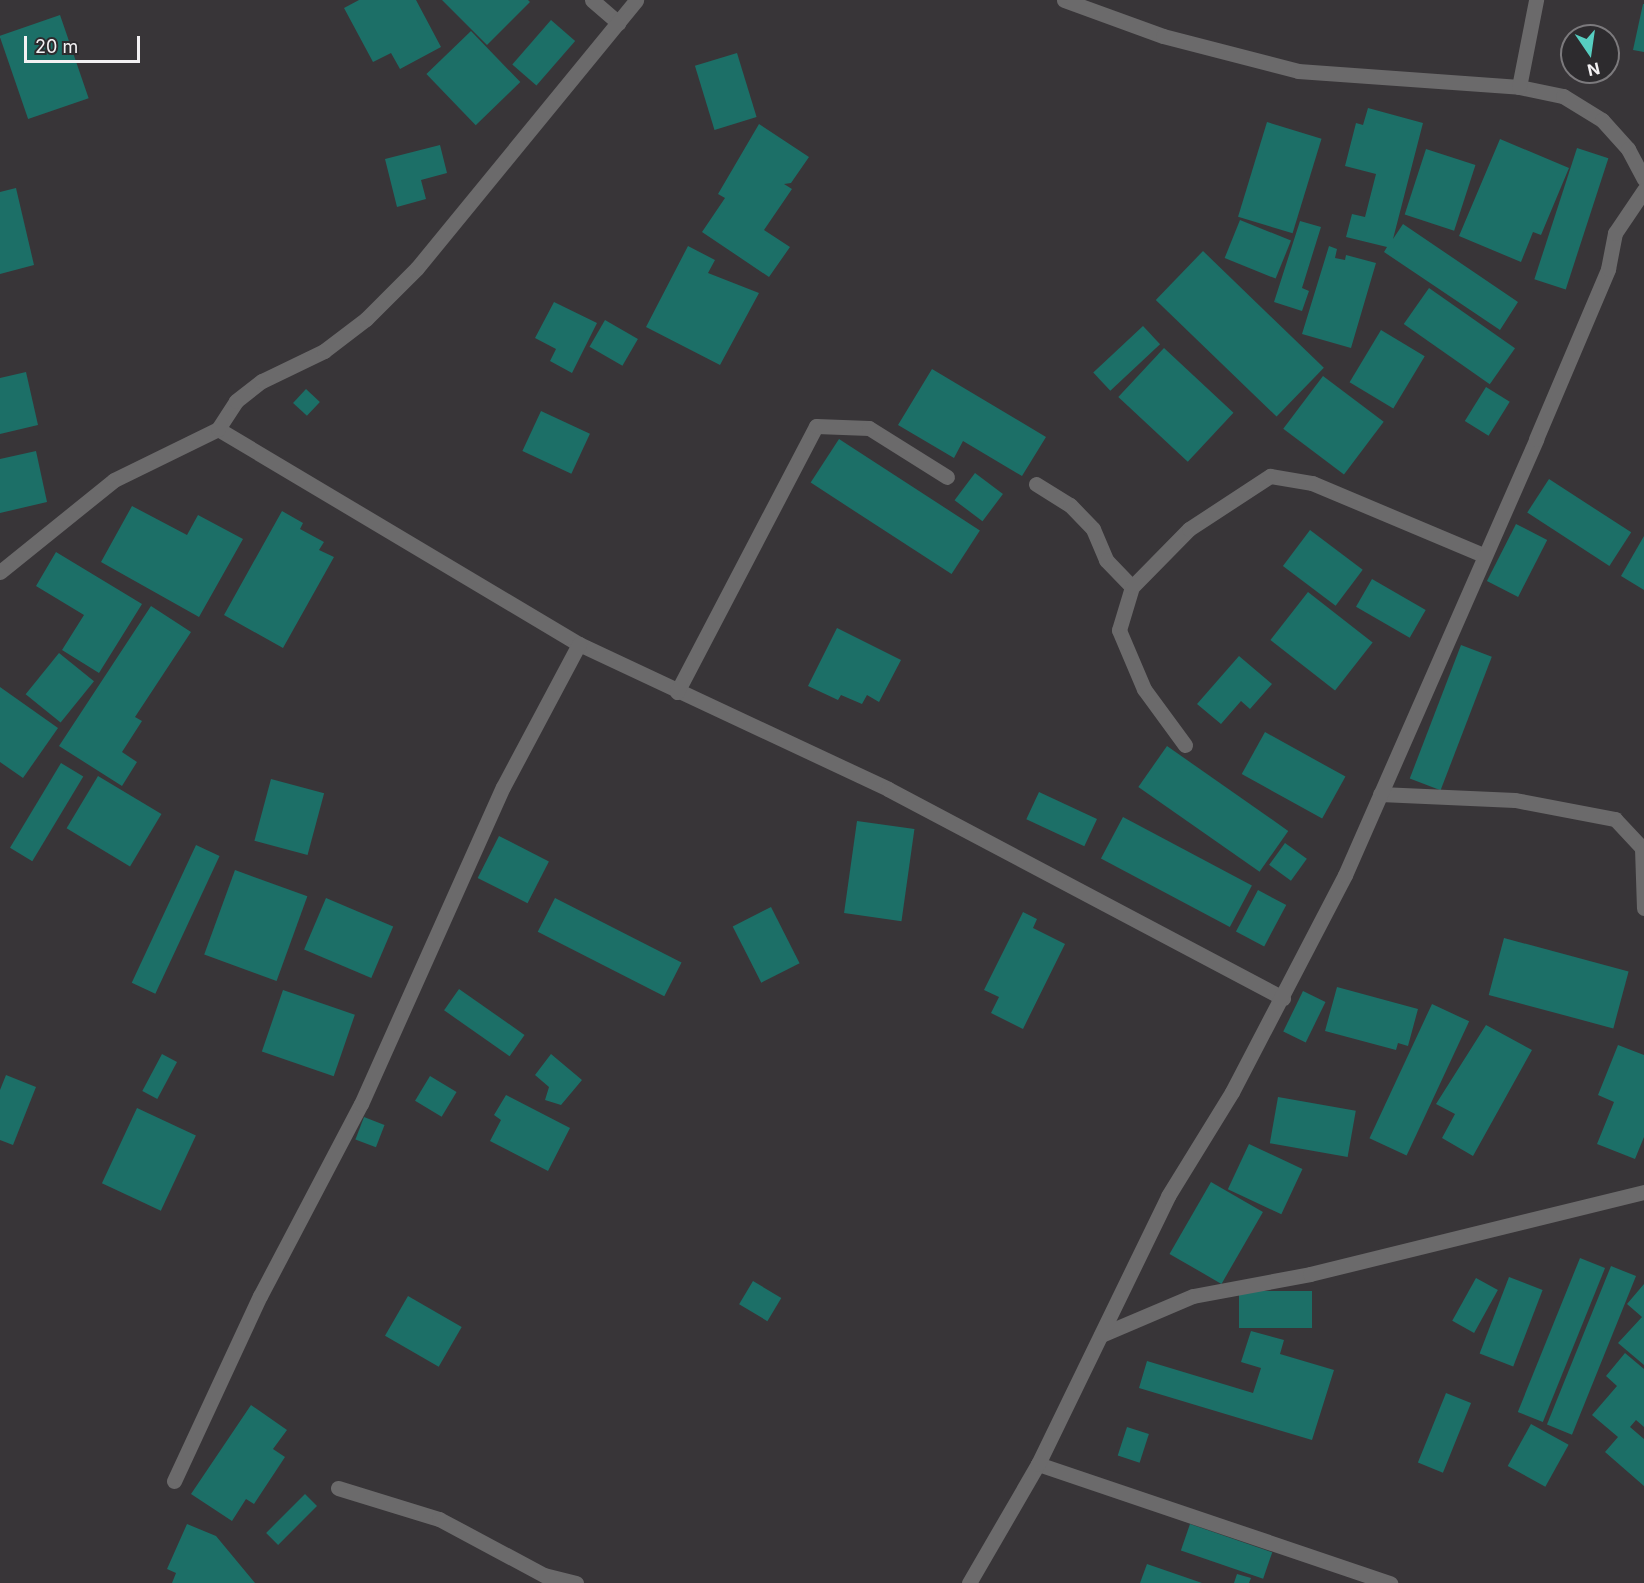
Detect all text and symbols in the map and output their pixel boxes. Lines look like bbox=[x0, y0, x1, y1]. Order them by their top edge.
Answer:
scale bar bbox=[27, 24, 142, 62]
north arrow bbox=[1560, 24, 1620, 84]
text: 20 m bbox=[35, 36, 78, 57]
text: N bbox=[1585, 58, 1602, 81]

